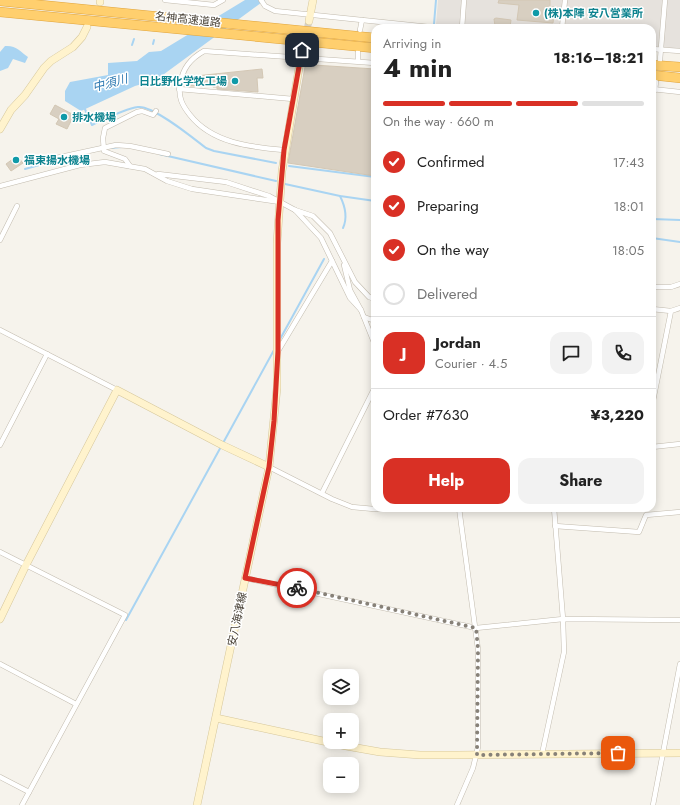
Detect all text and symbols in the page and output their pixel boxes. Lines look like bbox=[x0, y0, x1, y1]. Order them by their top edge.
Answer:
place label: (株)本陣 安八営業所 bbox=[544, 5, 643, 21]
street label: 名神高速道路 bbox=[154, 8, 222, 30]
marker: (株)本陣 安八営業所 bbox=[531, 8, 541, 18]
pin bbox=[285, 33, 319, 67]
text: Arriving in bbox=[383, 34, 441, 53]
icon: home bbox=[291, 39, 313, 61]
text: 18:16–18:21 bbox=[553, 47, 644, 69]
text: 4 min bbox=[383, 49, 452, 87]
water label: 中須川 bbox=[90, 69, 132, 96]
place label: 日比野化学牧工場 bbox=[139, 73, 227, 89]
marker: 日比野化学牧工場 bbox=[230, 76, 240, 86]
place label: 排水機場 bbox=[72, 109, 116, 125]
marker: 排水機場 bbox=[59, 112, 69, 122]
text: On the way · 660 m bbox=[383, 112, 494, 131]
icon: check bbox=[383, 151, 405, 173]
text: Confirmed bbox=[417, 151, 485, 173]
place label: 福束揚水機場 bbox=[24, 152, 90, 168]
text: 17:43 bbox=[613, 153, 644, 172]
marker: 福束揚水機場 bbox=[11, 155, 21, 165]
icon: check bbox=[383, 195, 405, 217]
text: Preparing bbox=[417, 195, 479, 217]
text: 18:01 bbox=[614, 197, 644, 216]
icon: check bbox=[383, 239, 405, 261]
text: On the way bbox=[417, 239, 489, 261]
text: 18:05 bbox=[612, 241, 644, 260]
text: Delivered bbox=[417, 283, 478, 305]
text: Jordan bbox=[435, 332, 481, 354]
button: chat bbox=[550, 332, 592, 374]
button: phone bbox=[602, 332, 644, 374]
text: J bbox=[402, 342, 406, 364]
text: Courier · 4.5 bbox=[435, 354, 507, 373]
text: Order #7630 bbox=[383, 404, 469, 426]
text: ¥3,220 bbox=[590, 404, 644, 426]
button: Help bbox=[383, 458, 510, 504]
button: Share bbox=[518, 458, 644, 504]
courier bbox=[277, 568, 317, 608]
icon: bike bbox=[286, 577, 308, 599]
street label: 安八海津線 bbox=[223, 590, 251, 648]
map controls bbox=[323, 669, 359, 793]
button: layers bbox=[323, 669, 359, 705]
button: + bbox=[323, 713, 359, 749]
pin bbox=[601, 736, 635, 770]
icon: bag bbox=[607, 742, 629, 764]
button: − bbox=[323, 757, 359, 793]

